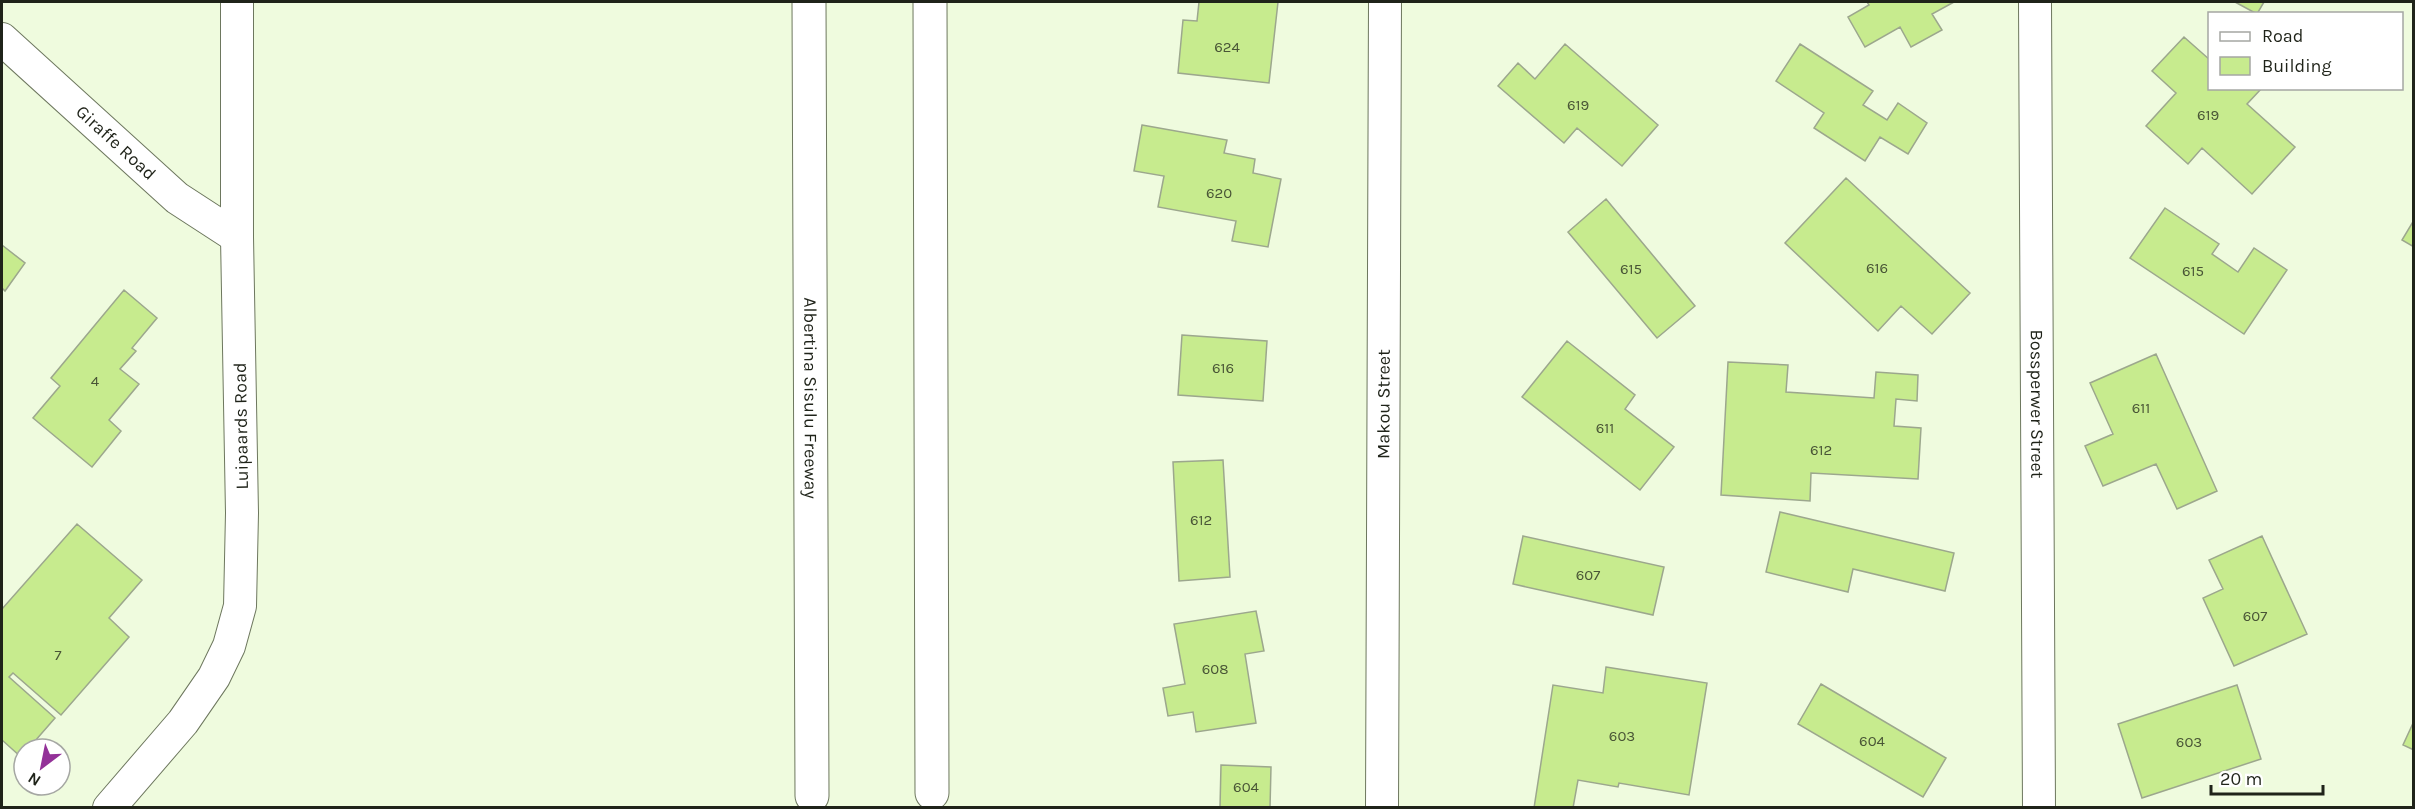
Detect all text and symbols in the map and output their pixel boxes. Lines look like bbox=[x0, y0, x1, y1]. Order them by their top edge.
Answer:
legend bbox=[2208, 12, 2403, 90]
text: Road bbox=[2262, 25, 2303, 47]
house number: 624 bbox=[1214, 38, 1240, 56]
text: Building bbox=[2262, 55, 2332, 77]
house number: 619 bbox=[1567, 96, 1589, 114]
street label: Giraffe Road bbox=[71, 101, 161, 185]
house number: 619 bbox=[2197, 106, 2219, 124]
house number: 620 bbox=[1206, 184, 1232, 202]
house number: 616 bbox=[1866, 259, 1888, 277]
house number: 615 bbox=[1620, 260, 1642, 278]
house number: 615 bbox=[2182, 262, 2204, 280]
street label: Albertina Sisulu Freeway bbox=[799, 297, 822, 500]
street label: Bossperwer Street bbox=[2026, 330, 2048, 479]
street label: Makou Street bbox=[1372, 349, 1395, 459]
house number: 616 bbox=[1212, 359, 1234, 377]
street label: Luipaards Road bbox=[229, 362, 253, 490]
house number: 4 bbox=[91, 372, 100, 390]
house number: 611 bbox=[2132, 399, 2150, 417]
house number: 611 bbox=[1596, 419, 1614, 437]
house number: 612 bbox=[1810, 441, 1832, 459]
house number: 612 bbox=[1190, 511, 1212, 529]
house number: 607 bbox=[1576, 566, 1600, 584]
house number: 607 bbox=[2243, 607, 2267, 625]
house number: 7 bbox=[54, 646, 62, 664]
house number: 608 bbox=[1202, 660, 1228, 678]
house number: 603 bbox=[1609, 727, 1635, 745]
house number: 604 bbox=[1859, 732, 1886, 750]
house number: 603 bbox=[2176, 733, 2202, 751]
north arrow bbox=[12, 737, 72, 797]
scale bar bbox=[2211, 758, 2324, 796]
text: N bbox=[24, 768, 44, 790]
text: 20 m bbox=[2220, 768, 2262, 790]
house number: 604 bbox=[1233, 778, 1260, 796]

